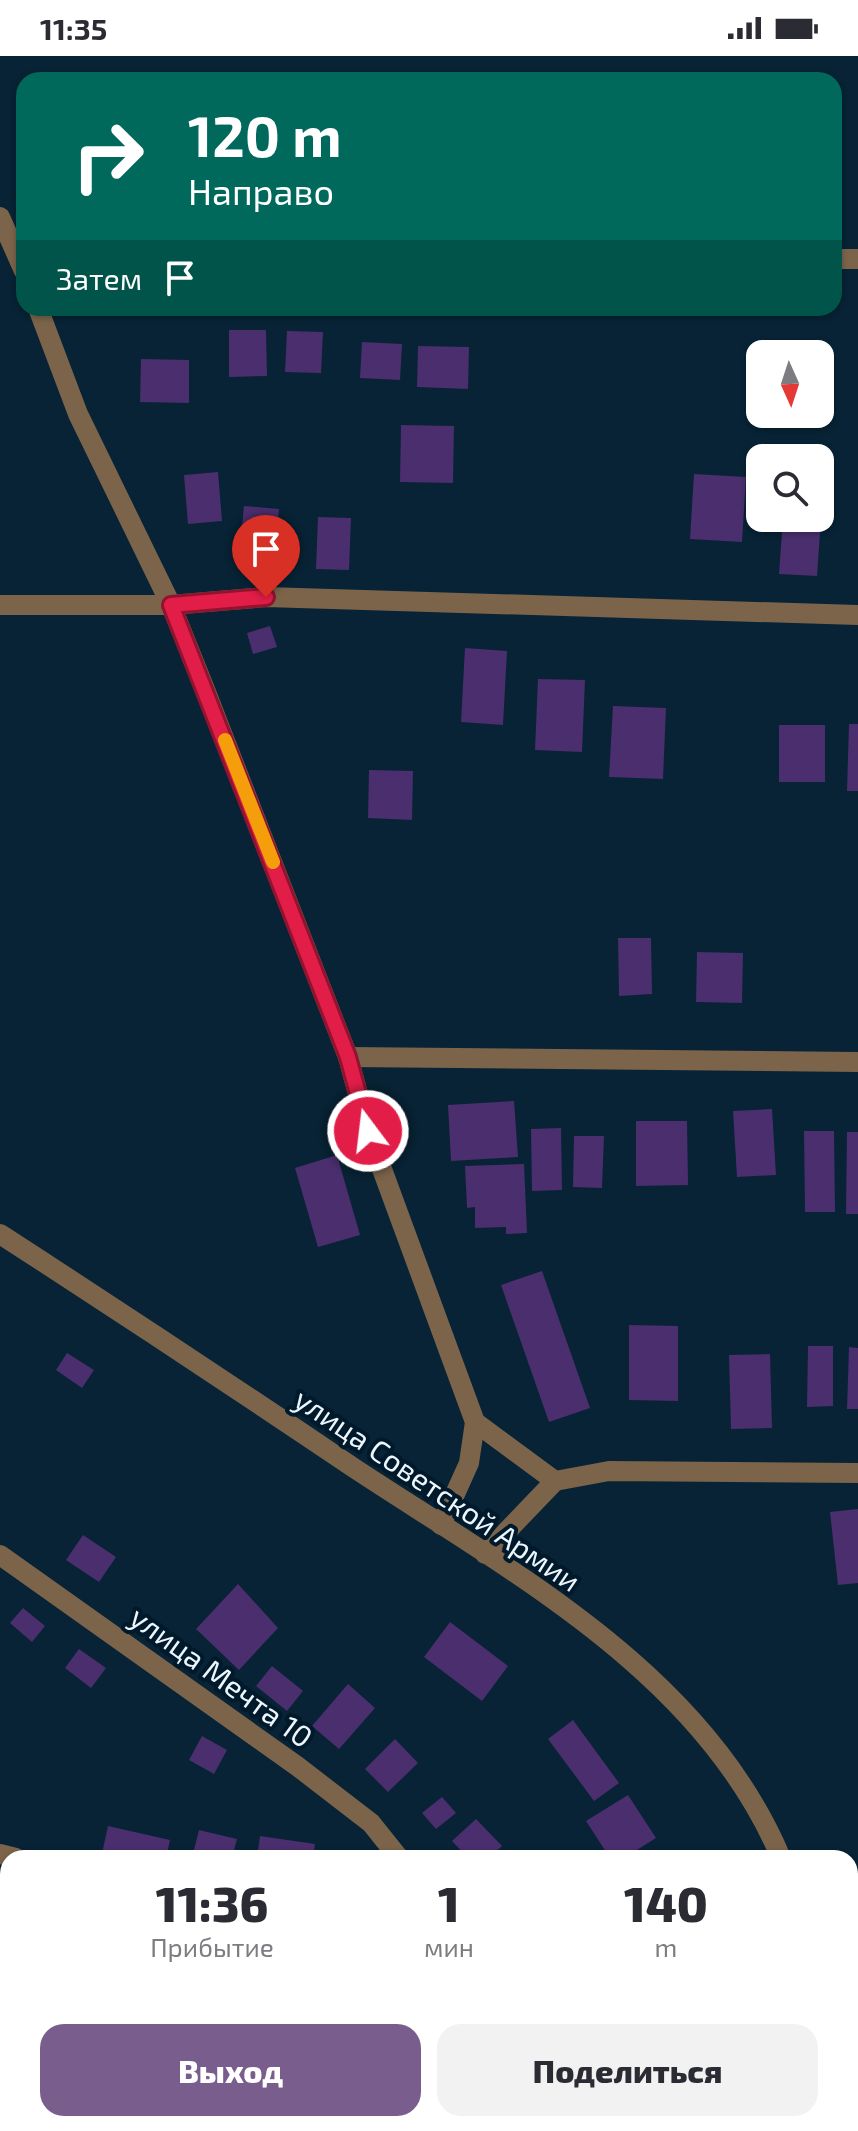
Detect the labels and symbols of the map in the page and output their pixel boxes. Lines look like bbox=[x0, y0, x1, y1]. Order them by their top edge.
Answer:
north arrow bbox=[746, 340, 834, 428]
pin bbox=[232, 515, 300, 597]
position arrow bbox=[326, 1089, 410, 1173]
street label: улица Советской Армии bbox=[288, 1380, 588, 1599]
street label: улица Мечта 10 bbox=[123, 1598, 320, 1755]

